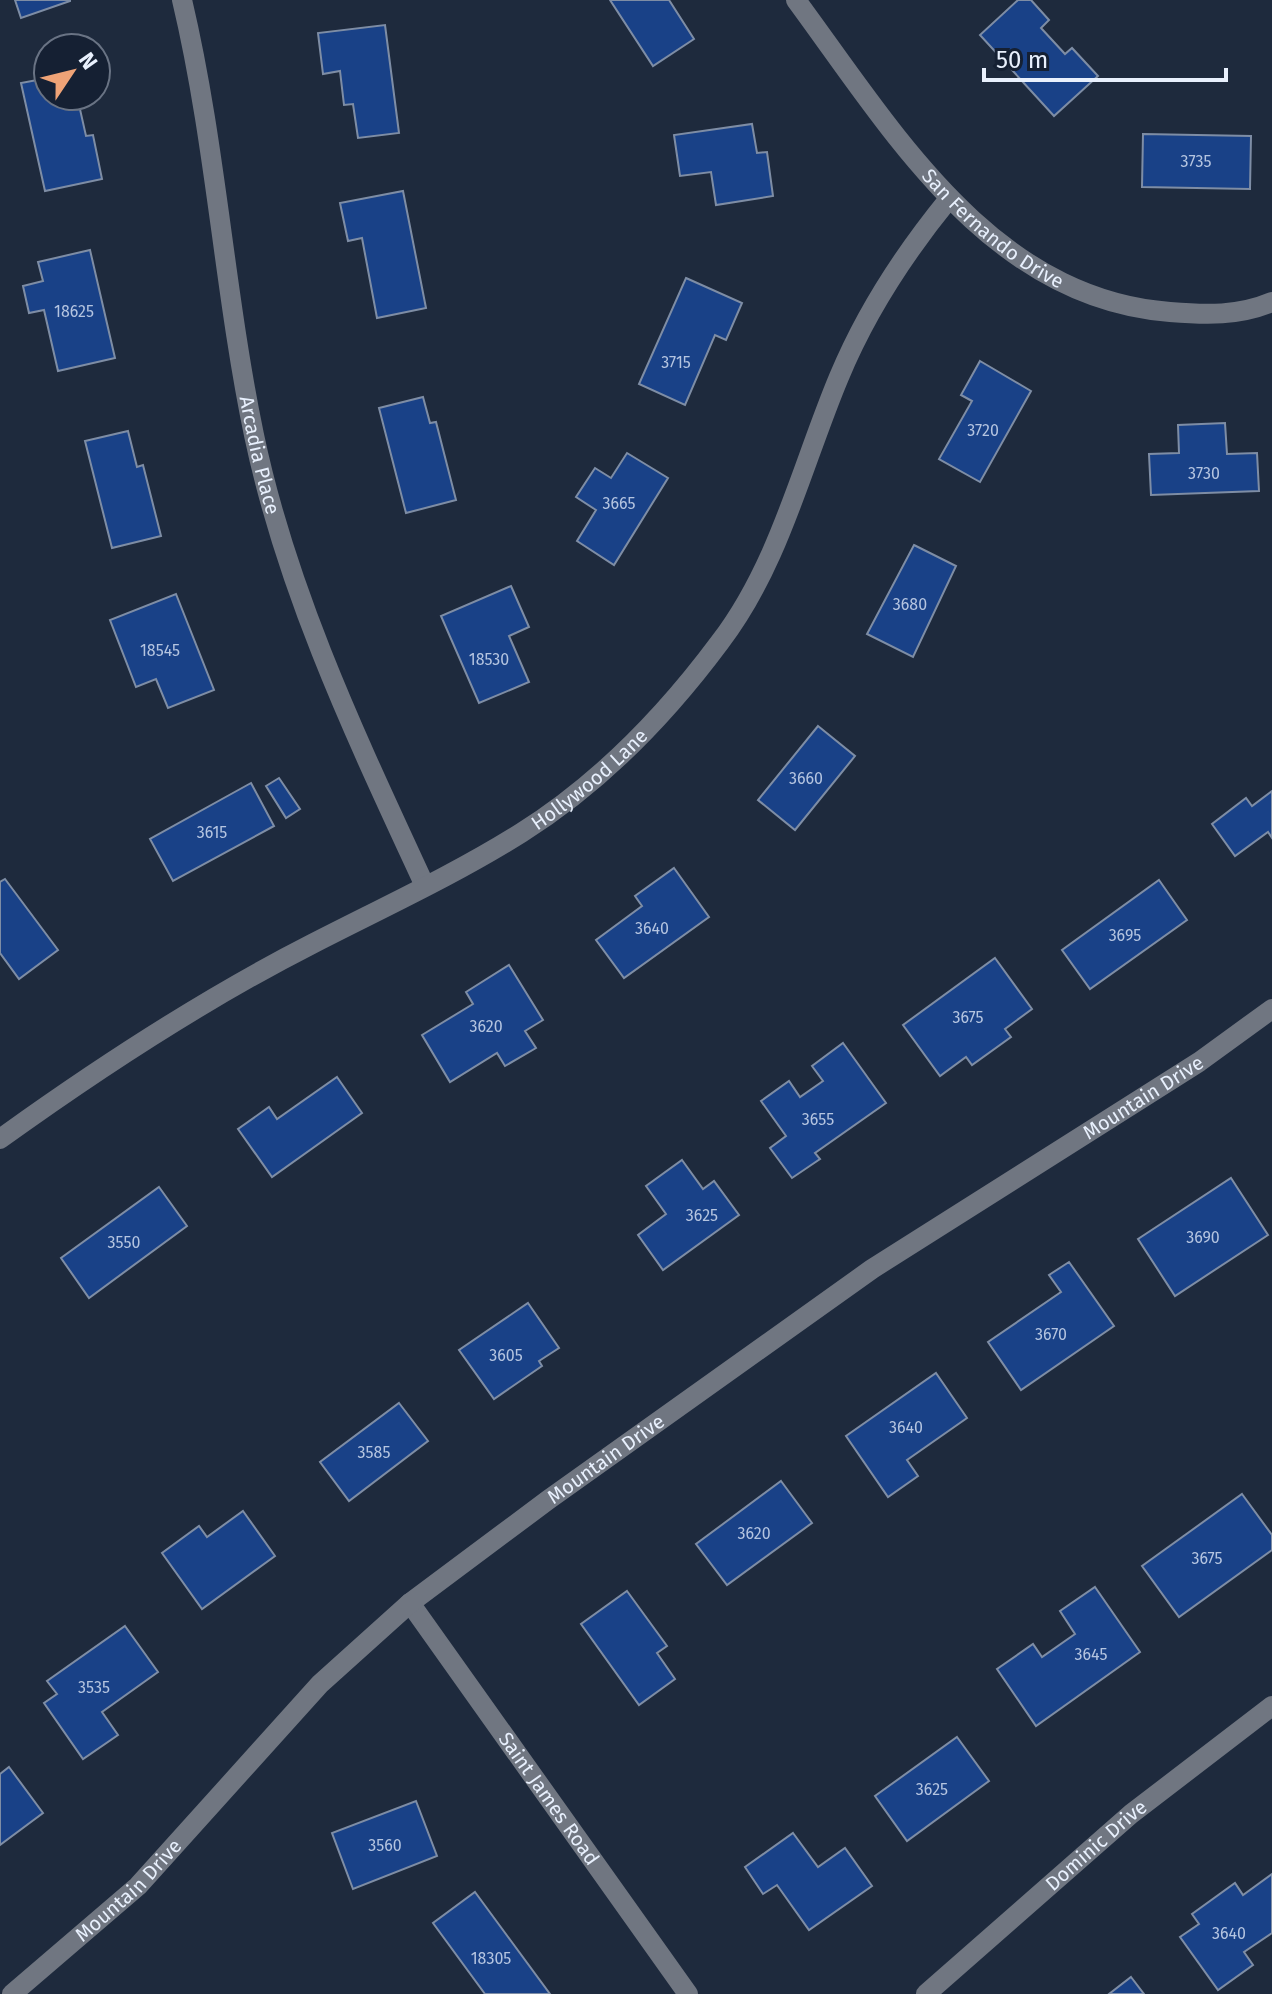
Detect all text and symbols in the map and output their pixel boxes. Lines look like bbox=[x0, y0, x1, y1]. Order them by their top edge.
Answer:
north arrow bbox=[32, 32, 112, 112]
scale bar bbox=[984, 32, 1226, 82]
text: 50 m bbox=[996, 46, 1048, 74]
text: N bbox=[73, 47, 103, 75]
house number: 3735 bbox=[1181, 152, 1211, 171]
street label: San Fernando Drive bbox=[917, 164, 1068, 293]
house number: 18625 bbox=[54, 302, 94, 321]
house number: 3715 bbox=[661, 353, 691, 372]
street label: Arcadia Place bbox=[235, 394, 285, 517]
house number: 3720 bbox=[967, 421, 999, 440]
house number: 3730 bbox=[1188, 464, 1220, 483]
house number: 3665 bbox=[603, 494, 635, 513]
house number: 3680 bbox=[893, 595, 927, 614]
house number: 18545 bbox=[140, 641, 180, 660]
house number: 18530 bbox=[469, 650, 509, 669]
street label: Hollywood Lane bbox=[526, 724, 653, 835]
house number: 3660 bbox=[789, 769, 823, 788]
house number: 3615 bbox=[197, 823, 227, 842]
house number: 3640 bbox=[635, 919, 669, 938]
house number: 3695 bbox=[1109, 926, 1141, 945]
house number: 3675 bbox=[953, 1008, 984, 1027]
house number: 3620 bbox=[469, 1017, 503, 1036]
street label: Mountain Drive bbox=[1078, 1050, 1208, 1144]
house number: 3655 bbox=[802, 1110, 834, 1129]
house number: 3625 bbox=[686, 1206, 718, 1225]
house number: 3690 bbox=[1186, 1228, 1220, 1247]
house number: 3550 bbox=[108, 1233, 140, 1252]
house number: 3670 bbox=[1035, 1325, 1067, 1344]
house number: 3605 bbox=[489, 1346, 523, 1365]
street label: Mountain Drive bbox=[542, 1409, 669, 1509]
house number: 3640 bbox=[889, 1418, 923, 1437]
house number: 3585 bbox=[358, 1443, 390, 1462]
house number: 3620 bbox=[737, 1524, 771, 1543]
house number: 3675 bbox=[1192, 1549, 1223, 1568]
house number: 3645 bbox=[1075, 1645, 1107, 1664]
house number: 3535 bbox=[78, 1678, 110, 1697]
street label: Saint James Road bbox=[494, 1727, 605, 1870]
house number: 3625 bbox=[916, 1780, 948, 1799]
street label: Dominic Drive bbox=[1040, 1794, 1151, 1896]
street label: Mountain Drive bbox=[70, 1834, 187, 1947]
house number: 3560 bbox=[368, 1836, 402, 1855]
house number: 3640 bbox=[1212, 1924, 1246, 1943]
house number: 18305 bbox=[471, 1949, 511, 1968]

